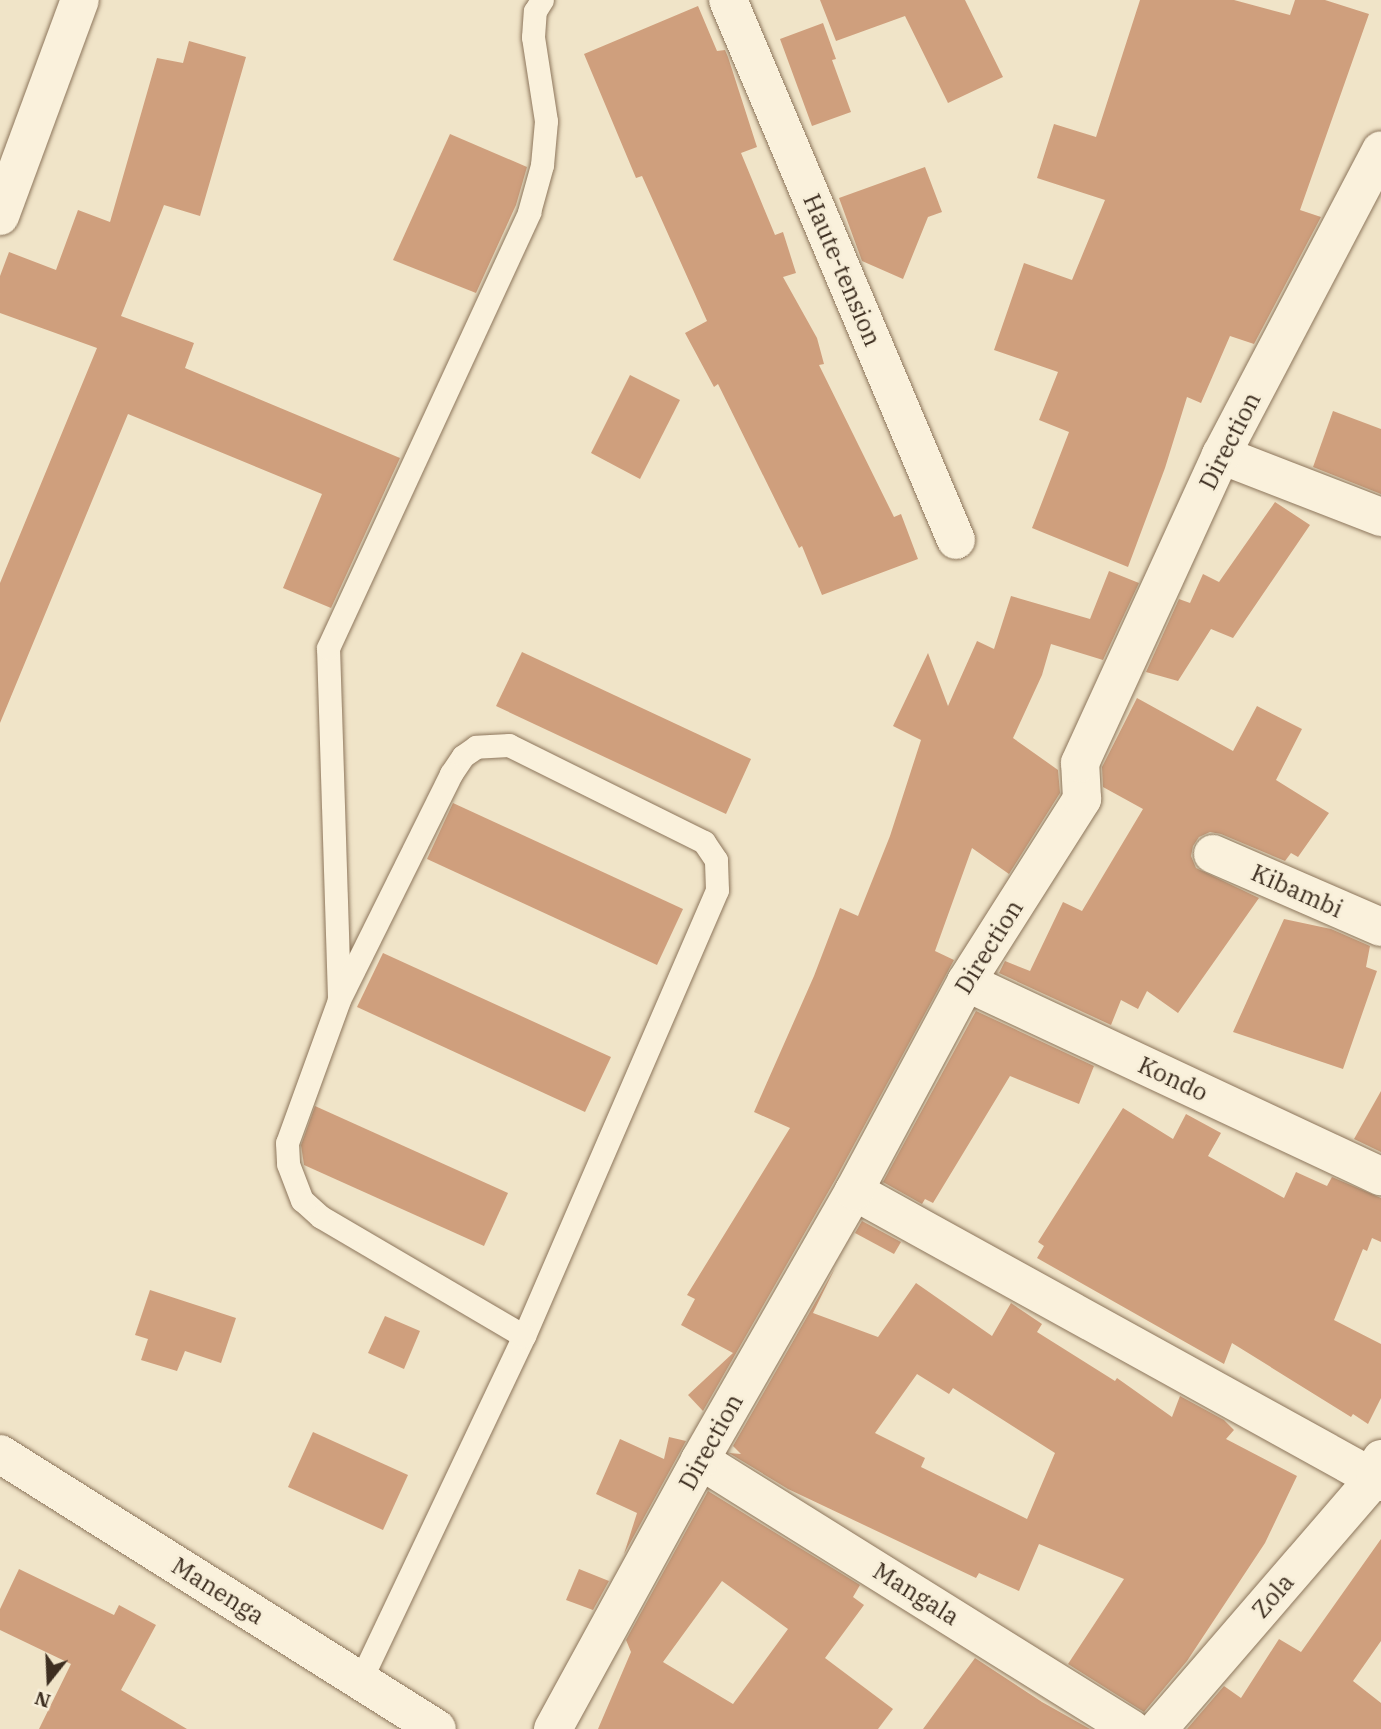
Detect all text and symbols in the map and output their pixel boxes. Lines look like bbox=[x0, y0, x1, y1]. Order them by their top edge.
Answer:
street label: Haute-tension bbox=[797, 190, 887, 350]
street label: Direction bbox=[1193, 388, 1267, 494]
street label: Kibambi bbox=[1247, 858, 1347, 924]
street label: Direction bbox=[949, 895, 1029, 999]
street label: Kondo bbox=[1134, 1050, 1212, 1108]
street label: Direction bbox=[673, 1389, 749, 1495]
street label: Manenga bbox=[166, 1551, 270, 1631]
street label: Mangala bbox=[868, 1556, 964, 1632]
street label: Zola bbox=[1246, 1568, 1300, 1624]
north arrow bbox=[14, 1645, 84, 1715]
text: N bbox=[32, 1686, 53, 1714]

